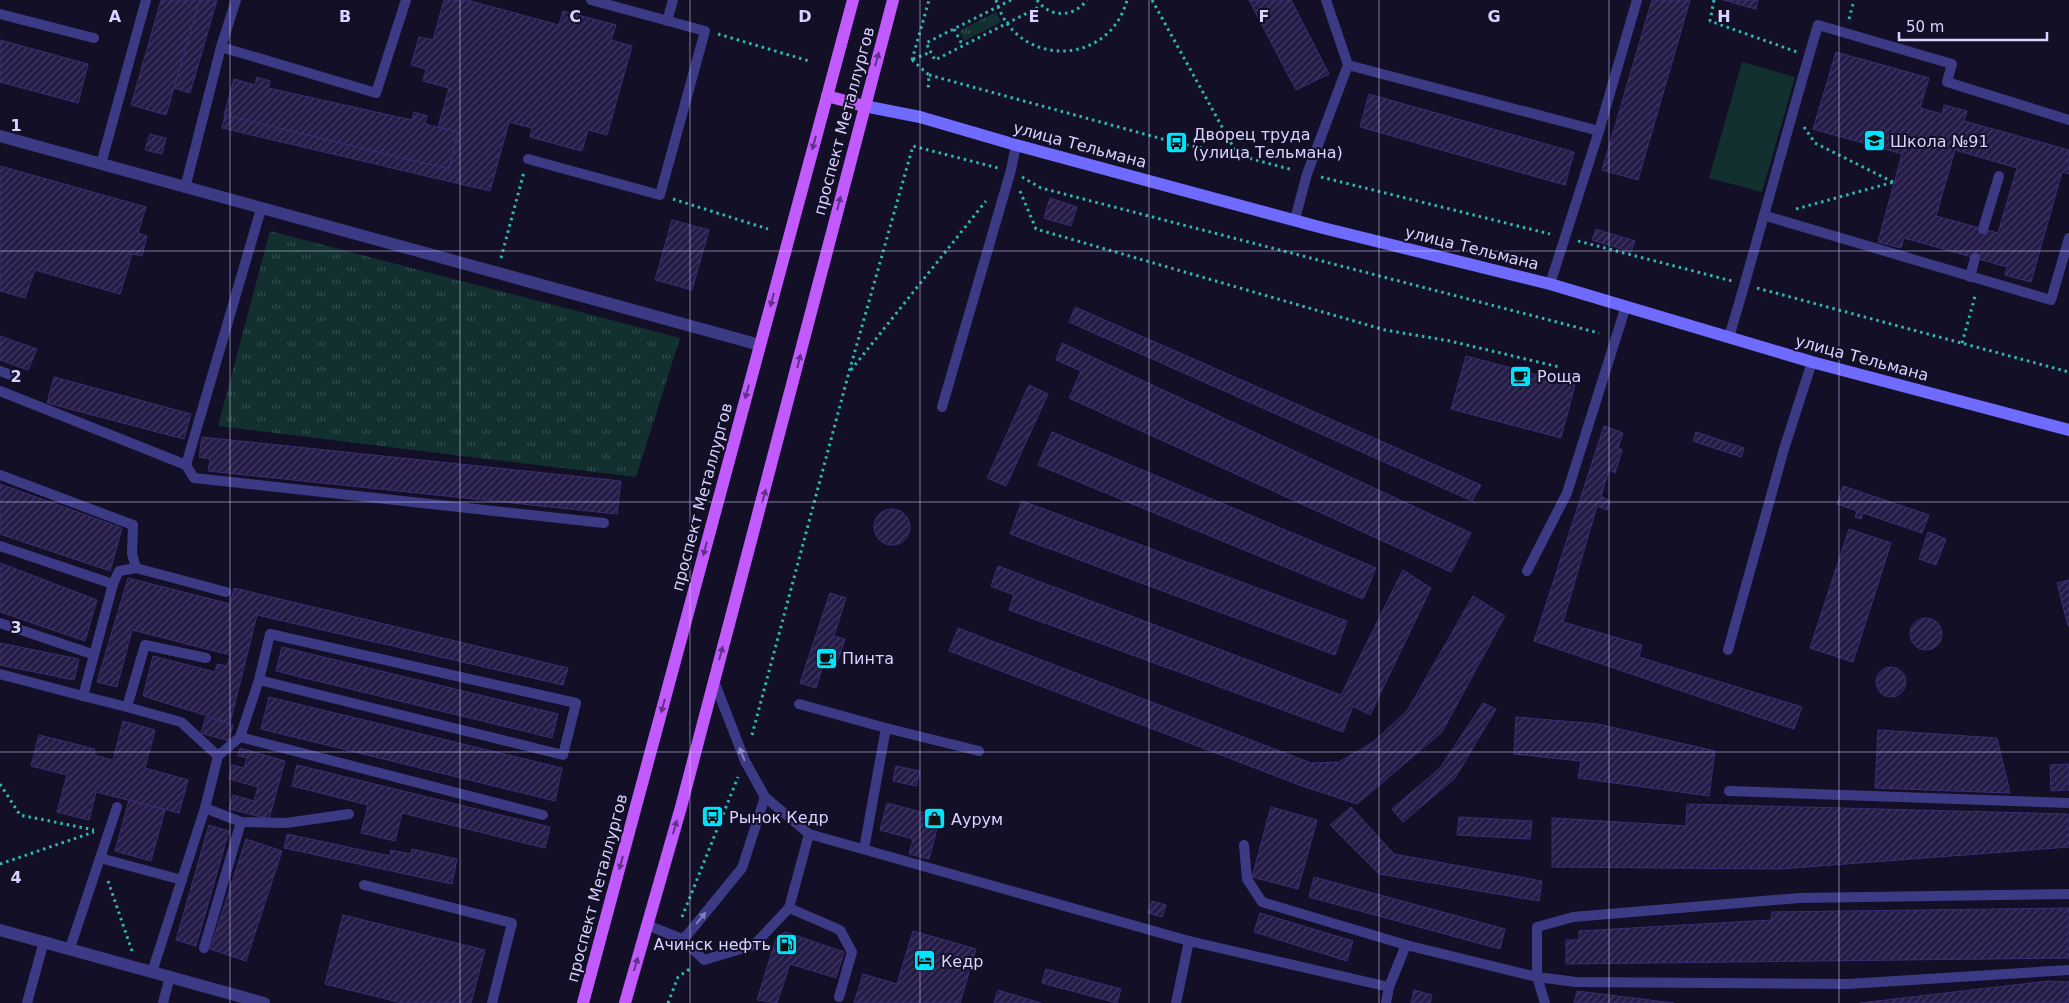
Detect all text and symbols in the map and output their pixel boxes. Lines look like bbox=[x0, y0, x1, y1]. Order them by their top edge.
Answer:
text: A bbox=[109, 7, 122, 26]
text: B bbox=[339, 7, 351, 26]
text: C bbox=[569, 7, 581, 26]
text: D bbox=[798, 7, 812, 26]
text: E bbox=[1029, 7, 1039, 26]
text: F bbox=[1259, 7, 1269, 26]
text: G bbox=[1487, 7, 1501, 26]
text: H bbox=[1717, 7, 1731, 26]
scale bar bbox=[1899, 10, 2046, 42]
text: 50 m bbox=[1906, 18, 1944, 36]
street label: проспект Металлургов bbox=[810, 25, 878, 217]
one-way arrow bbox=[874, 51, 882, 66]
text: 1 bbox=[10, 116, 22, 135]
street label: улица Тельмана bbox=[1011, 118, 1149, 172]
place label: Дворец труда (улица Тельмана) bbox=[1193, 125, 1343, 162]
school or university icon: Школа №91 bbox=[1862, 129, 1886, 153]
bus stop icon: Дворец труда (улица Тельмана) bbox=[1165, 131, 1189, 155]
place label: Школа №91 bbox=[1890, 132, 1989, 151]
one-way arrow bbox=[810, 136, 818, 151]
one-way arrow bbox=[836, 196, 844, 211]
street label: улица Тельмана bbox=[1403, 222, 1541, 274]
one-way arrow bbox=[767, 293, 775, 308]
street label: улица Тельмана bbox=[1793, 331, 1931, 385]
one-way arrow bbox=[795, 353, 803, 368]
cafe icon: Роща bbox=[1509, 364, 1533, 388]
text: 2 bbox=[10, 367, 22, 386]
place label: Роща bbox=[1537, 367, 1581, 386]
one-way arrow bbox=[743, 385, 751, 400]
street label: проспект Металлургов bbox=[668, 401, 736, 593]
one-way arrow bbox=[760, 489, 768, 504]
one-way arrow bbox=[701, 542, 709, 557]
text: 3 bbox=[10, 618, 22, 637]
one-way arrow bbox=[717, 646, 725, 661]
cafe icon: Пинта bbox=[814, 646, 838, 670]
place label: Пинта bbox=[842, 649, 894, 668]
one-way arrow bbox=[659, 699, 667, 714]
one-way arrow bbox=[738, 746, 746, 761]
street label: проспект Металлургов bbox=[563, 792, 631, 984]
bus stop icon: Рынок Кедр bbox=[701, 805, 725, 829]
shop icon: Аурум bbox=[923, 807, 947, 831]
place label: Рынок Кедр bbox=[729, 808, 829, 827]
place label: Аурум bbox=[951, 810, 1003, 829]
one-way arrow bbox=[672, 820, 680, 835]
one-way arrow bbox=[617, 856, 625, 871]
text: 4 bbox=[10, 868, 22, 887]
one-way arrow bbox=[696, 912, 707, 925]
fuel station icon: Ачинск нефть bbox=[775, 932, 799, 956]
place label: Ачинск нефть bbox=[653, 935, 771, 954]
hotel icon: Кедр bbox=[913, 949, 937, 973]
place label: Кедр bbox=[941, 952, 983, 971]
one-way arrow bbox=[632, 956, 640, 971]

